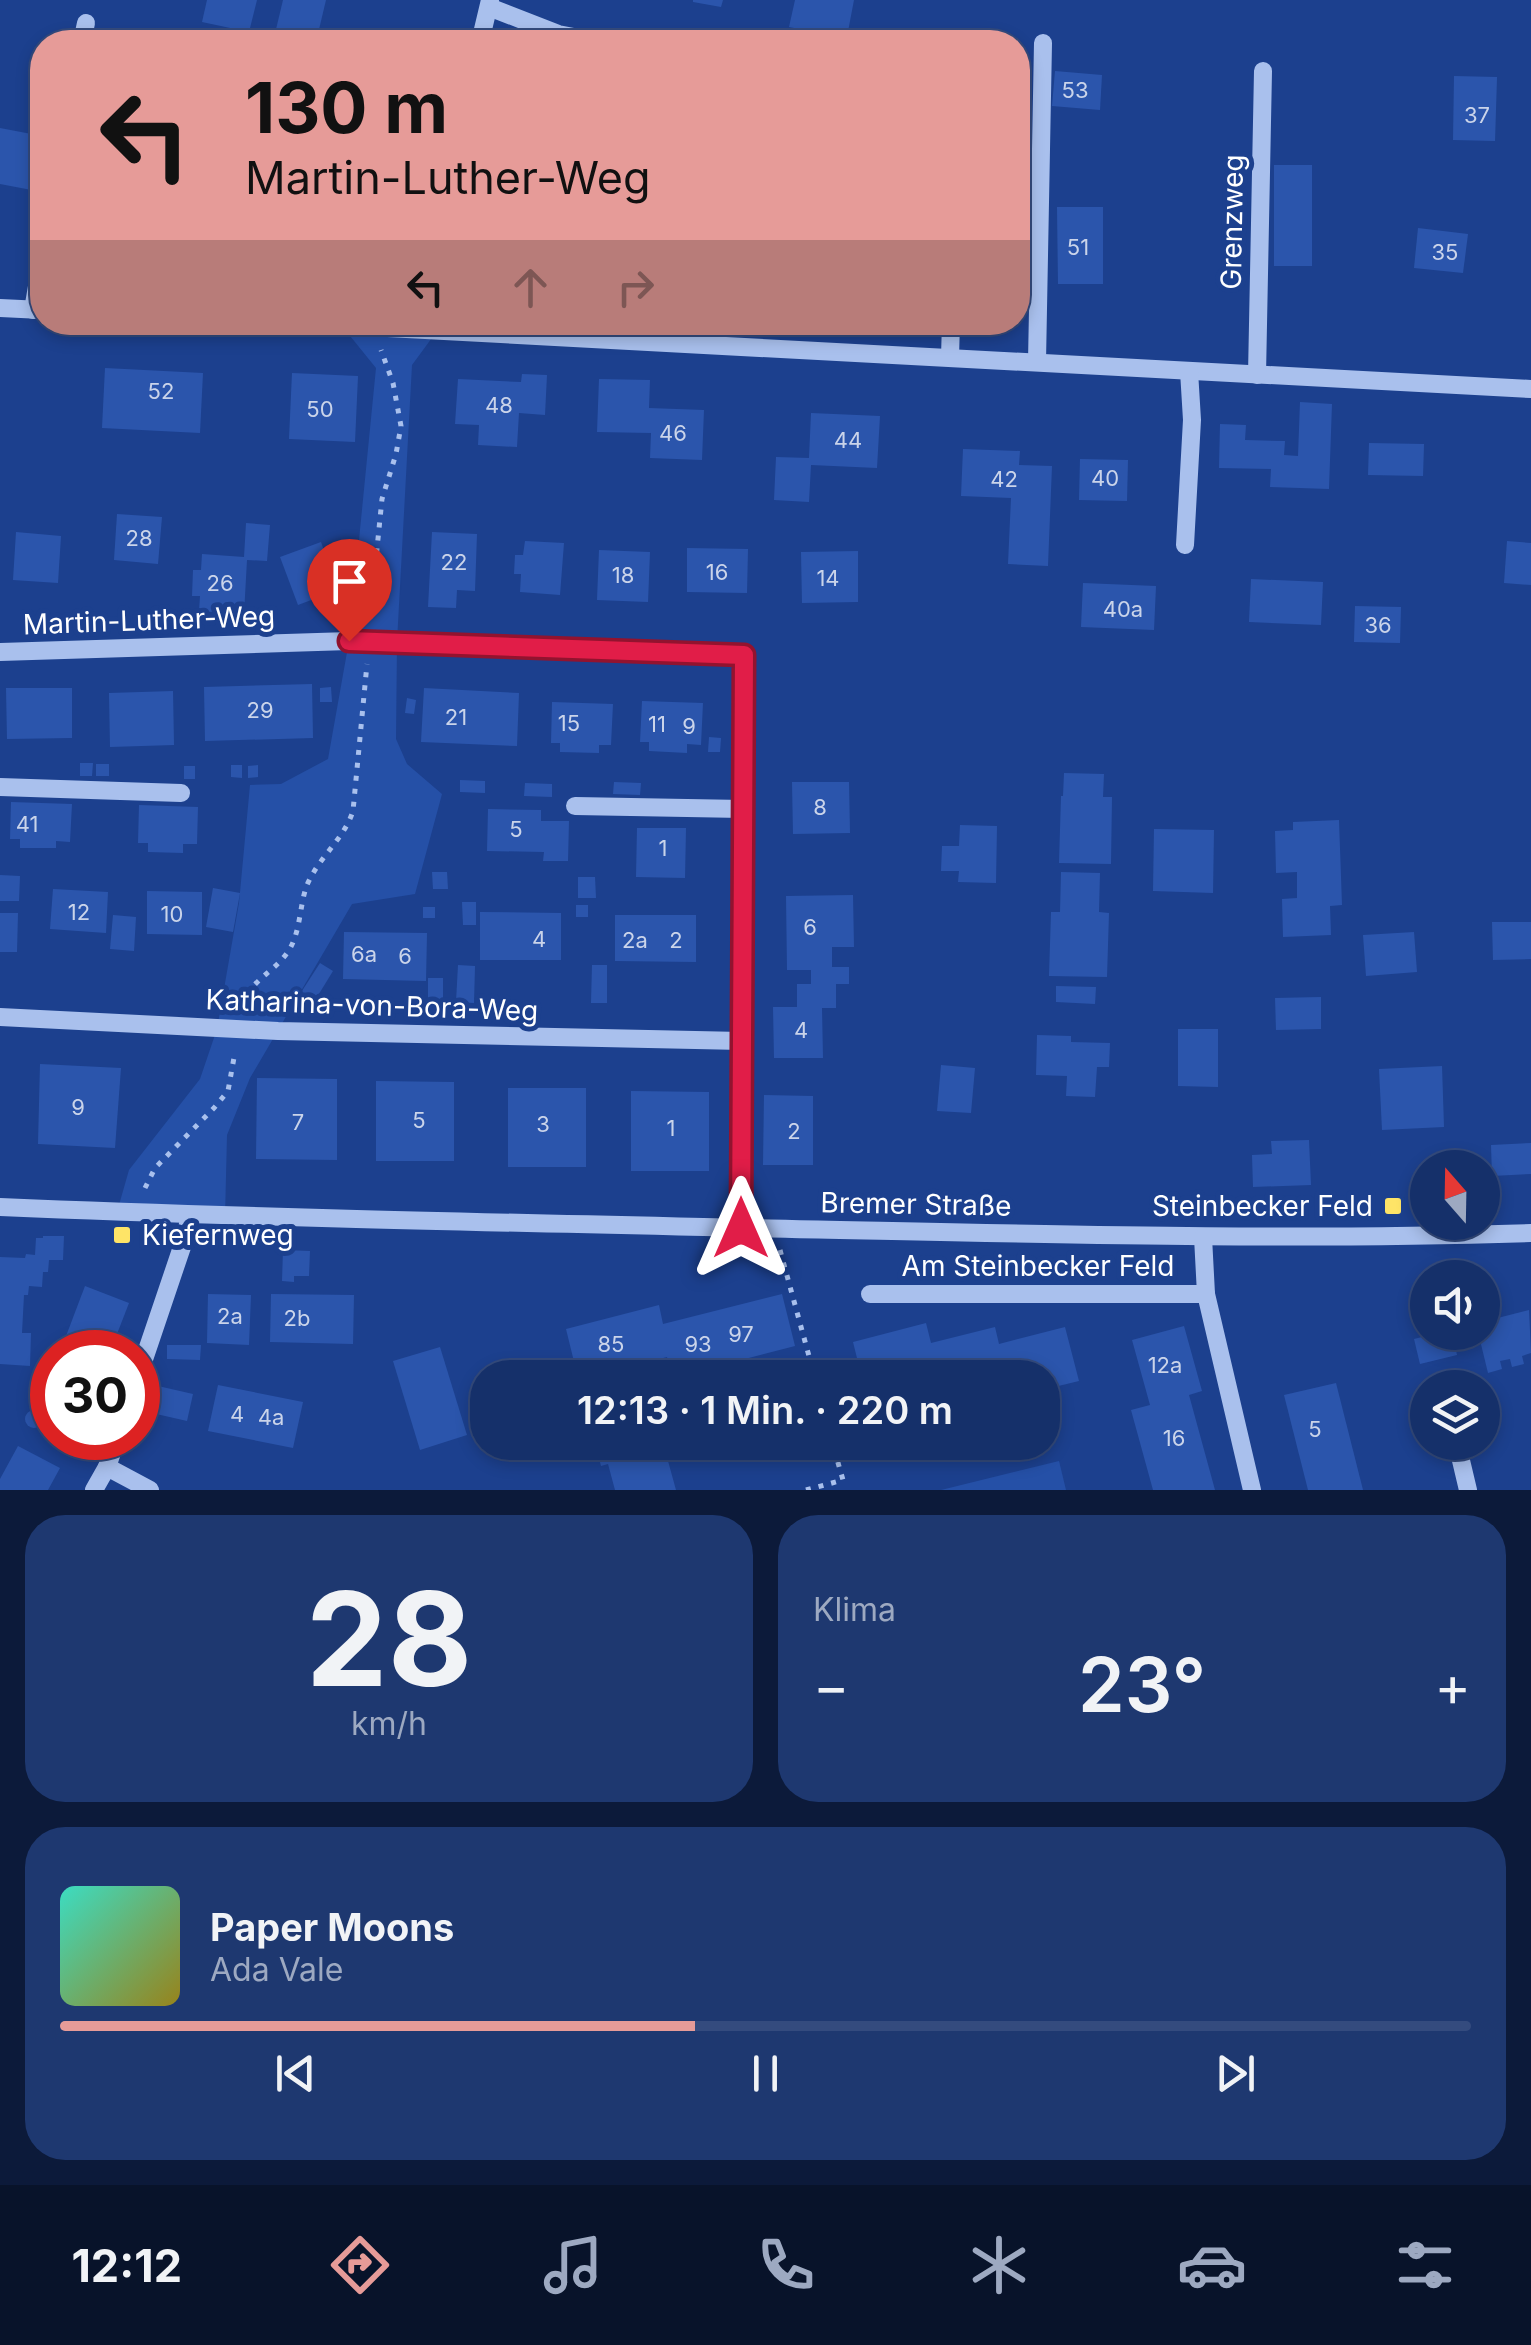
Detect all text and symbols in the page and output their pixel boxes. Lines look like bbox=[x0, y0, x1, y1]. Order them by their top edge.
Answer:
text: 130 m bbox=[245, 65, 448, 150]
icon: left bbox=[80, 70, 210, 200]
house number: 53 bbox=[1062, 77, 1088, 103]
house number: 37 bbox=[1464, 102, 1490, 128]
text: Martin-Luther-Weg bbox=[245, 150, 651, 205]
street label: Grenzweg bbox=[1214, 154, 1250, 290]
house number: 51 bbox=[1067, 234, 1089, 260]
house number: 35 bbox=[1432, 239, 1458, 265]
icon: left bbox=[398, 260, 453, 315]
icon: ahead bbox=[503, 260, 558, 315]
icon: right bbox=[608, 260, 663, 315]
house number: 52 bbox=[148, 378, 174, 404]
house number: 48 bbox=[485, 392, 513, 418]
house number: 50 bbox=[306, 396, 334, 422]
house number: 46 bbox=[659, 420, 687, 446]
house number: 44 bbox=[834, 427, 862, 453]
house number: 40 bbox=[1091, 465, 1119, 491]
house number: 42 bbox=[990, 466, 1018, 492]
house number: 28 bbox=[125, 525, 153, 551]
pin bbox=[307, 539, 392, 642]
house number: 22 bbox=[441, 549, 467, 575]
icon: arrive bbox=[322, 554, 377, 609]
house number: 16 bbox=[706, 559, 728, 585]
house number: 18 bbox=[612, 562, 634, 588]
house number: 14 bbox=[816, 565, 840, 591]
house number: 26 bbox=[206, 570, 234, 596]
house number: 40a bbox=[1103, 596, 1143, 622]
street label: Martin-Luther-Weg bbox=[22, 599, 276, 641]
house number: 36 bbox=[1364, 612, 1392, 638]
house number: 29 bbox=[246, 697, 274, 723]
house number: 21 bbox=[445, 704, 467, 730]
house number: 15 bbox=[558, 710, 580, 736]
house number: 11 bbox=[648, 711, 666, 737]
house number: 9 bbox=[682, 713, 696, 739]
house number: 8 bbox=[813, 794, 827, 820]
house number: 41 bbox=[16, 811, 38, 837]
house number: 5 bbox=[509, 816, 523, 842]
house number: 1 bbox=[659, 835, 667, 861]
house number: 12 bbox=[68, 899, 90, 925]
house number: 10 bbox=[161, 901, 183, 927]
house number: 6 bbox=[803, 914, 817, 940]
house number: 4 bbox=[532, 926, 546, 952]
house number: 2a bbox=[622, 927, 648, 953]
house number: 2 bbox=[669, 927, 683, 953]
house number: 6a bbox=[351, 941, 377, 967]
house number: 6 bbox=[398, 943, 412, 969]
street label: Katharina-von-Bora-Weg bbox=[205, 982, 539, 1028]
house number: 4 bbox=[794, 1017, 808, 1043]
house number: 9 bbox=[71, 1094, 85, 1120]
house number: 5 bbox=[412, 1107, 426, 1133]
house number: 7 bbox=[292, 1109, 304, 1135]
house number: 3 bbox=[536, 1111, 550, 1137]
house number: 1 bbox=[667, 1115, 675, 1141]
house number: 2 bbox=[787, 1118, 801, 1144]
north arrow bbox=[1410, 1150, 1500, 1240]
map controls bbox=[1410, 1150, 1500, 1460]
position arrow bbox=[689, 1176, 793, 1280]
street label: Bremer Straße bbox=[820, 1185, 1012, 1223]
place label: Steinbecker Feld bbox=[1152, 1189, 1373, 1223]
marker: Steinbecker Feld bbox=[1382, 1195, 1404, 1217]
place label: Kiefernweg bbox=[142, 1218, 294, 1252]
marker: Kiefernweg bbox=[111, 1224, 133, 1246]
street label: Am Steinbecker Feld bbox=[902, 1249, 1174, 1283]
button: sound bbox=[1410, 1260, 1500, 1350]
house number: 2a bbox=[217, 1303, 243, 1329]
house number: 2b bbox=[284, 1305, 310, 1331]
house number: 97 bbox=[728, 1321, 754, 1347]
speed limit sign: 30 bbox=[30, 1330, 160, 1460]
house number: 85 bbox=[598, 1331, 624, 1357]
house number: 93 bbox=[684, 1331, 712, 1357]
house number: 12a bbox=[1148, 1352, 1182, 1378]
button: layers bbox=[1410, 1370, 1500, 1460]
text: 12:13 · 1 Min. · 220 m bbox=[577, 1387, 953, 1433]
house number: 4 bbox=[230, 1401, 244, 1427]
house number: 4a bbox=[258, 1404, 284, 1430]
house number: 5 bbox=[1308, 1416, 1322, 1442]
house number: 16 bbox=[1163, 1425, 1185, 1451]
text: 28 bbox=[306, 1560, 472, 1717]
text: Klima bbox=[813, 1590, 896, 1629]
text: 23° bbox=[1078, 1639, 1206, 1730]
text: − bbox=[813, 1653, 849, 1719]
text: + bbox=[1435, 1653, 1471, 1719]
text: km/h bbox=[351, 1704, 427, 1743]
text: Paper Moons bbox=[210, 1904, 454, 1950]
text: Ada Vale bbox=[210, 1950, 343, 1989]
icon: previous bbox=[268, 2046, 323, 2101]
icon: pause bbox=[738, 2046, 793, 2101]
icon: next bbox=[1208, 2046, 1263, 2101]
icon: directions bbox=[325, 2230, 395, 2300]
icon: music bbox=[538, 2230, 608, 2300]
icon: phone bbox=[751, 2230, 821, 2300]
icon: climate bbox=[964, 2230, 1034, 2300]
icon: car bbox=[1177, 2230, 1247, 2300]
icon: filters bbox=[1390, 2230, 1460, 2300]
text: 12:12 bbox=[71, 2238, 182, 2293]

